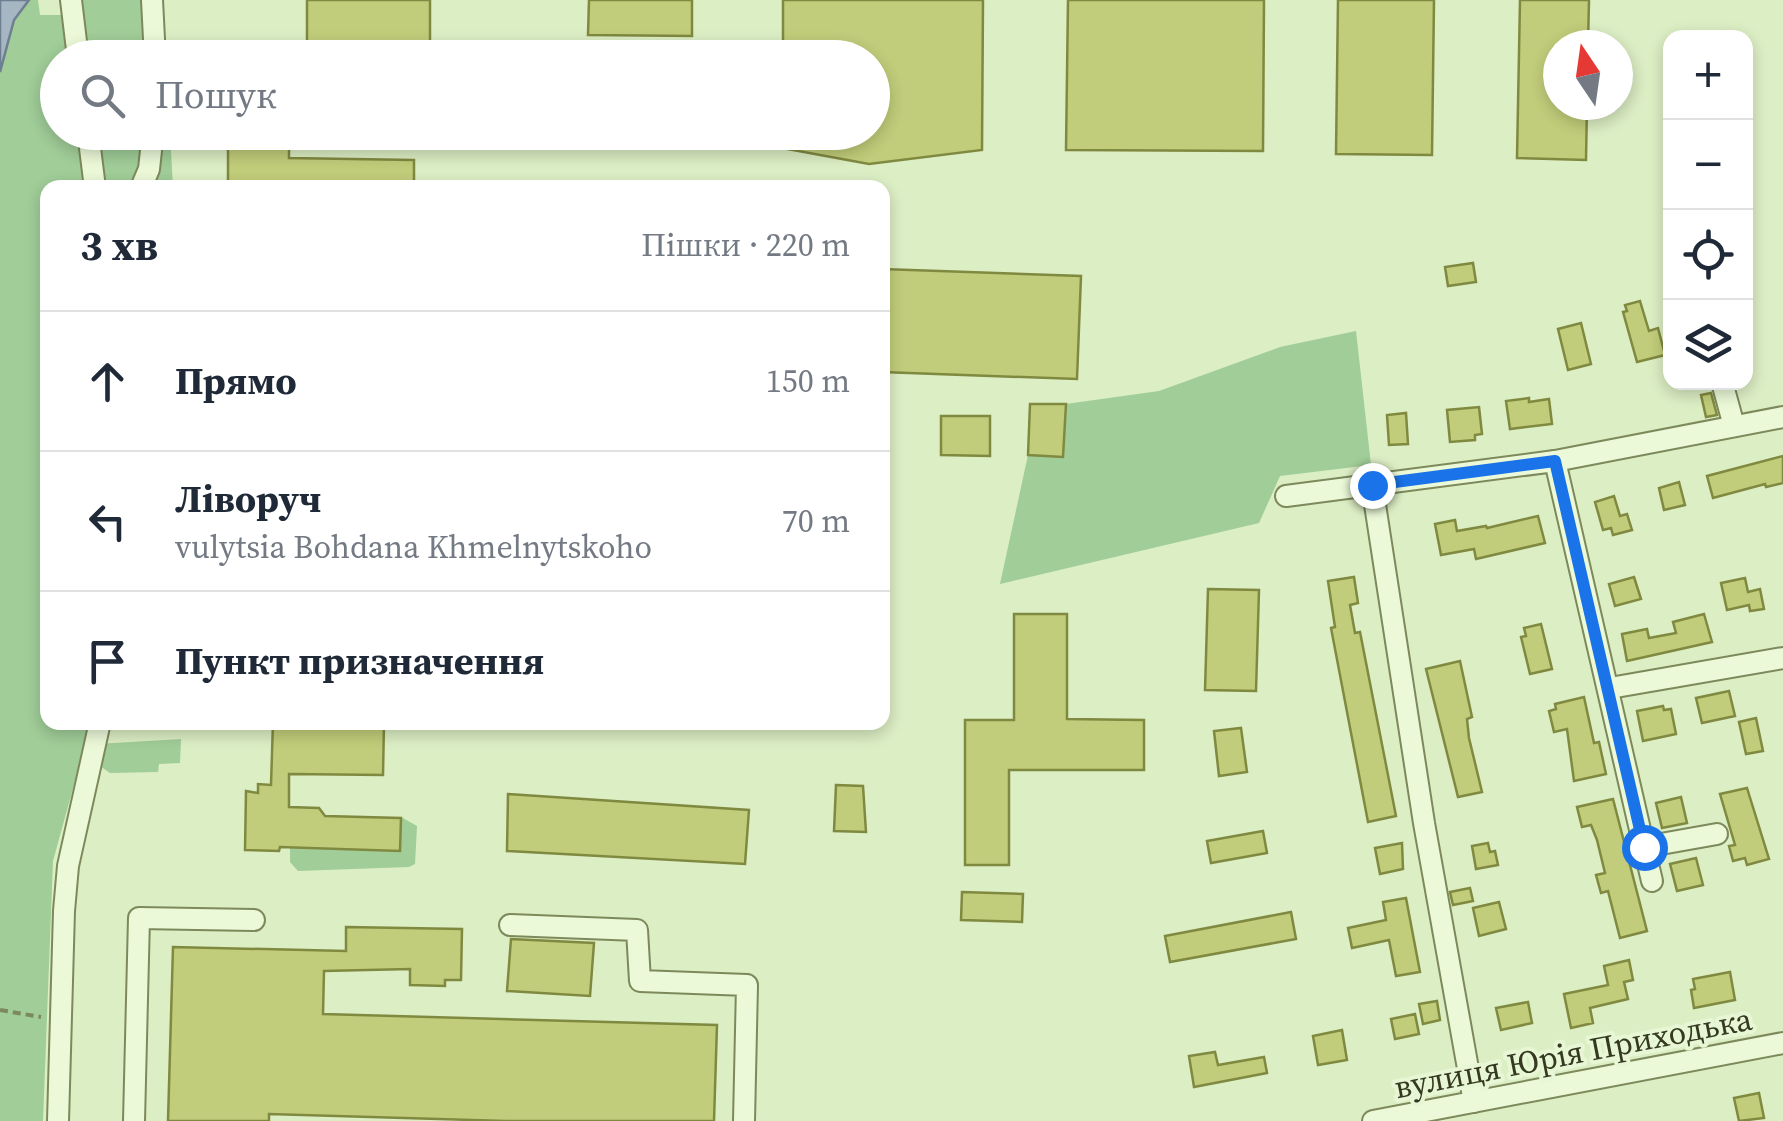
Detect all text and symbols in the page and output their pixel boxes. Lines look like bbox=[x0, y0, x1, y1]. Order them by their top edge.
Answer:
north arrow bbox=[1543, 30, 1633, 120]
map controls bbox=[1663, 30, 1753, 390]
button: + bbox=[1663, 30, 1753, 120]
search box bbox=[40, 40, 890, 150]
icon: search bbox=[75, 68, 130, 123]
text: Пошук bbox=[155, 69, 277, 121]
button: − bbox=[1663, 120, 1753, 210]
button: locate bbox=[1663, 210, 1753, 300]
text: 3 хв bbox=[80, 216, 158, 274]
text: Пішки · 220 m bbox=[641, 223, 850, 267]
button: layers bbox=[1663, 300, 1753, 390]
icon: ahead bbox=[80, 354, 135, 409]
text: Прямо bbox=[175, 355, 297, 407]
text: 150 m bbox=[766, 359, 850, 403]
route end bbox=[1350, 463, 1396, 509]
text: Ліворуч bbox=[175, 473, 322, 525]
icon: left bbox=[80, 494, 135, 549]
text: 70 m bbox=[782, 499, 850, 543]
text: vulytsia Bohdana Khmelnytskoho bbox=[175, 525, 652, 569]
icon: arrive bbox=[80, 634, 135, 689]
text: Пункт призначення bbox=[175, 635, 544, 687]
route start bbox=[1622, 825, 1668, 871]
street label: вулиця Юрія Приходька bbox=[1390, 997, 1756, 1109]

